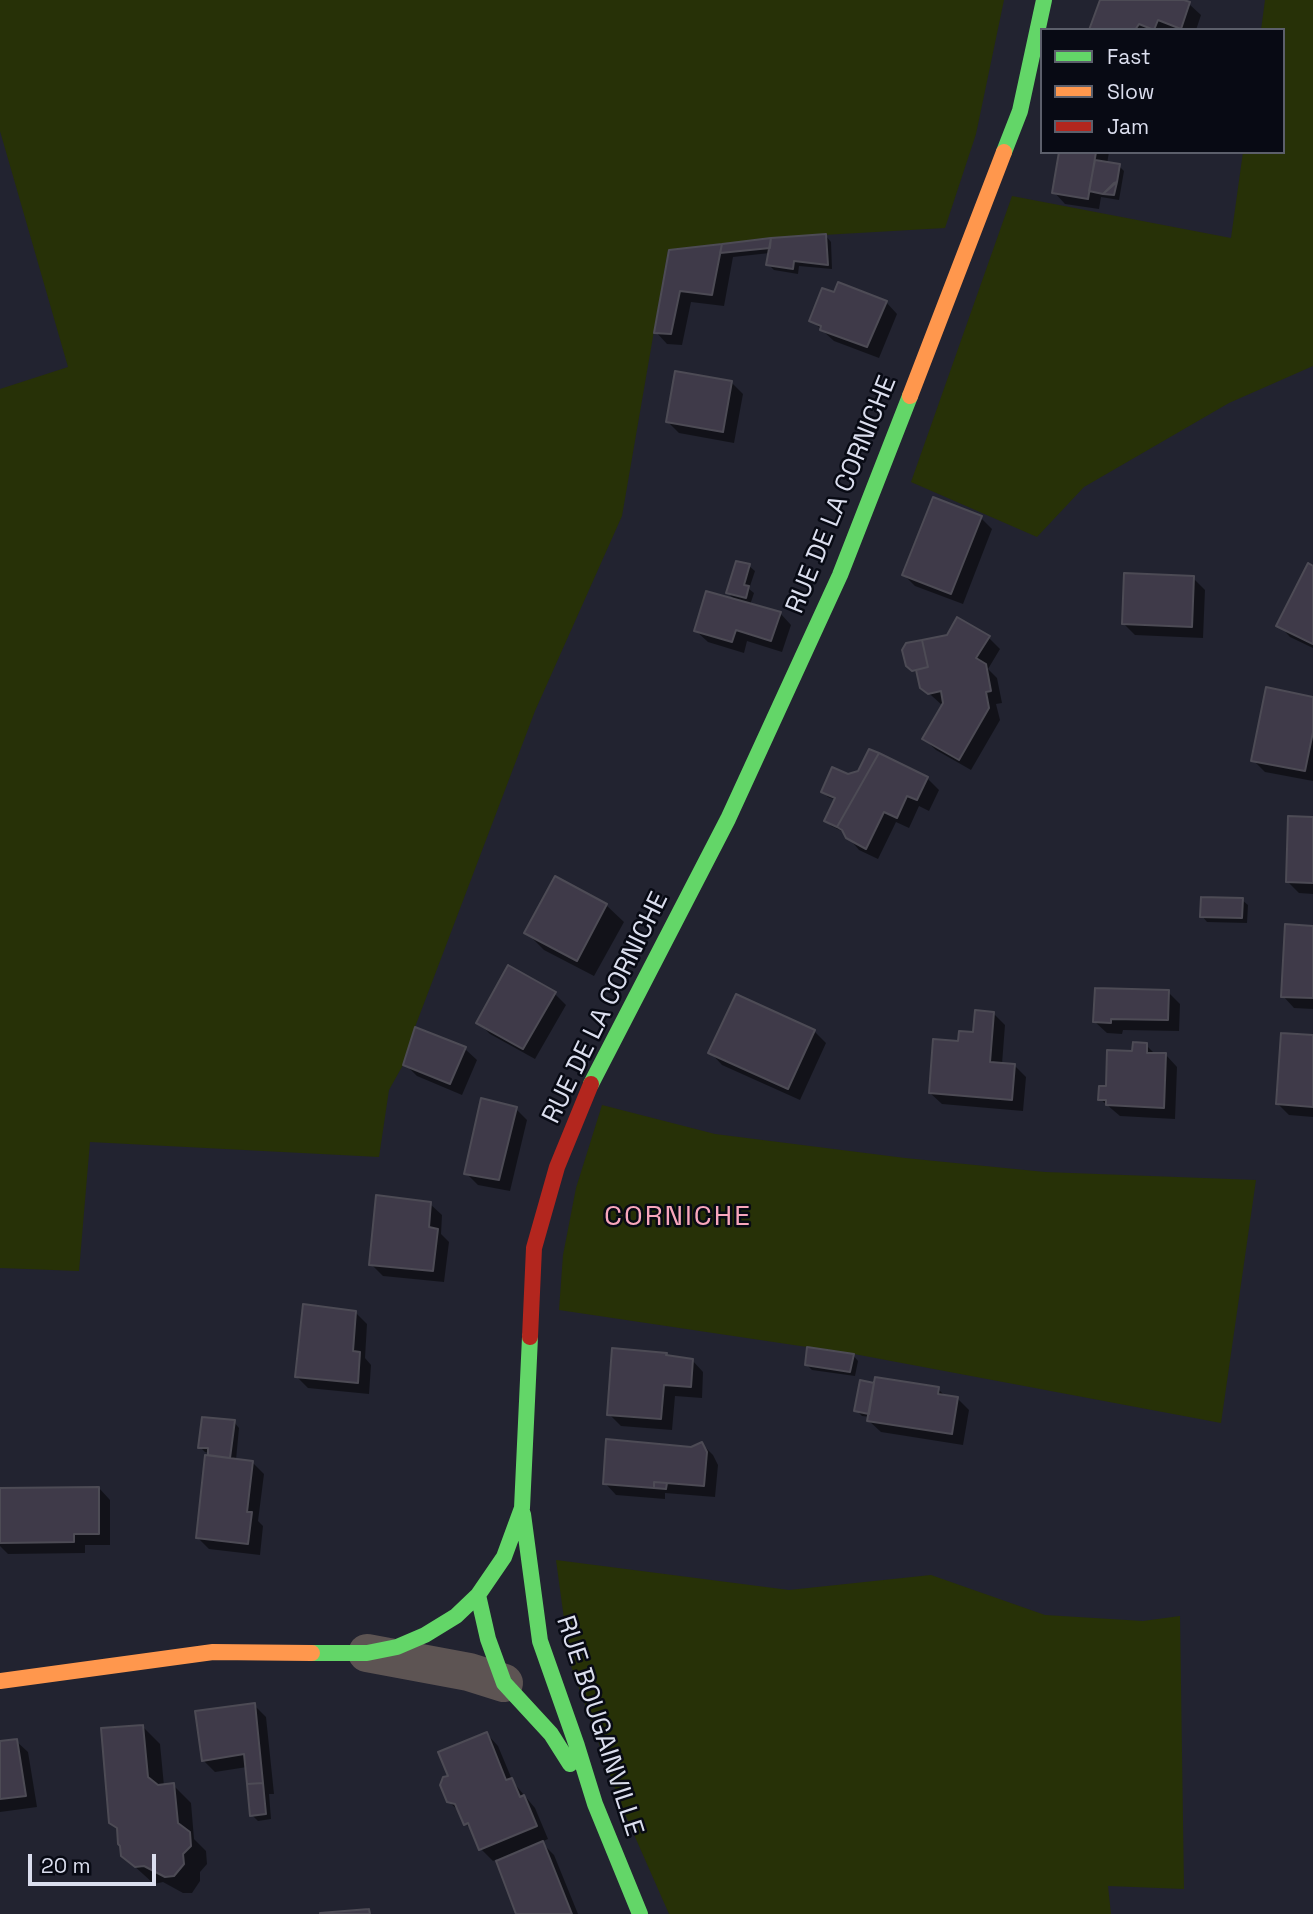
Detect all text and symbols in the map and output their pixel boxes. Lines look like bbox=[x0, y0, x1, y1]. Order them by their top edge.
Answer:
legend bbox=[1040, 28, 1285, 154]
text: Fast bbox=[1107, 43, 1151, 70]
text: Slow bbox=[1107, 78, 1155, 105]
text: Jam bbox=[1107, 113, 1149, 140]
street label: RUE DE LA CORNICHE bbox=[780, 372, 904, 618]
street label: RUE DE LA CORNICHE bbox=[536, 887, 676, 1129]
district label: CORNICHE bbox=[605, 1200, 751, 1234]
street label: RUE BOUGAINVILLE bbox=[549, 1612, 649, 1840]
scale bar bbox=[32, 1840, 159, 1884]
text: 20 m bbox=[41, 1852, 91, 1879]

